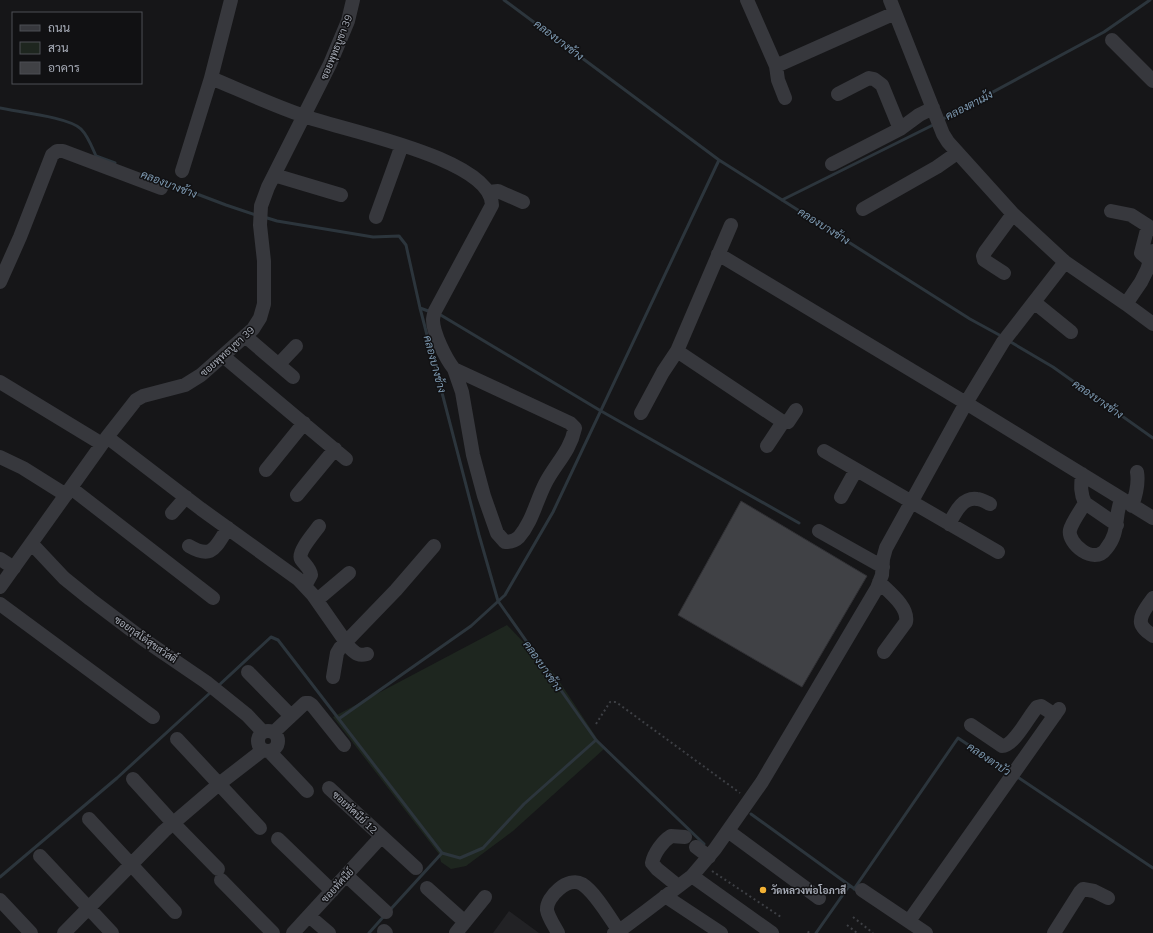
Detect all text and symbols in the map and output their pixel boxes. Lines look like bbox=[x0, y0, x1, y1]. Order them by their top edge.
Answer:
legend bbox=[12, 12, 142, 84]
street label: ซอยพุทธบูชา 39 bbox=[318, 13, 356, 82]
water label: คลองบางช้าง bbox=[531, 17, 587, 63]
text: ถนน bbox=[48, 20, 71, 35]
text: สวน bbox=[48, 40, 69, 55]
text: อาคาร bbox=[48, 60, 80, 75]
water label: คลองตาเม้ง bbox=[943, 87, 995, 123]
water label: คลองบางช้าง bbox=[139, 167, 199, 201]
water label: คลองบางช้าง bbox=[795, 204, 853, 248]
street label: ซอยพุทธบูชา 39 bbox=[197, 323, 258, 380]
water label: คลองบางช้าง bbox=[421, 334, 449, 394]
water label: คลองบางช้าง bbox=[1070, 376, 1126, 422]
street label: ซอยกุสโต้สุขสวัสดิ์ bbox=[111, 611, 181, 667]
water label: คลองบางช้าง bbox=[520, 638, 566, 694]
water label: คลองตาบัว bbox=[965, 739, 1014, 779]
street label: ซอยทัศนีย์ 12 bbox=[329, 787, 381, 837]
street label: ซอยทัศนีย์ bbox=[317, 865, 357, 905]
place label: วัดหลวงพ่อโอภาสี bbox=[771, 884, 846, 897]
marker: วัดหลวงพ่อโอภาสี bbox=[758, 885, 768, 895]

